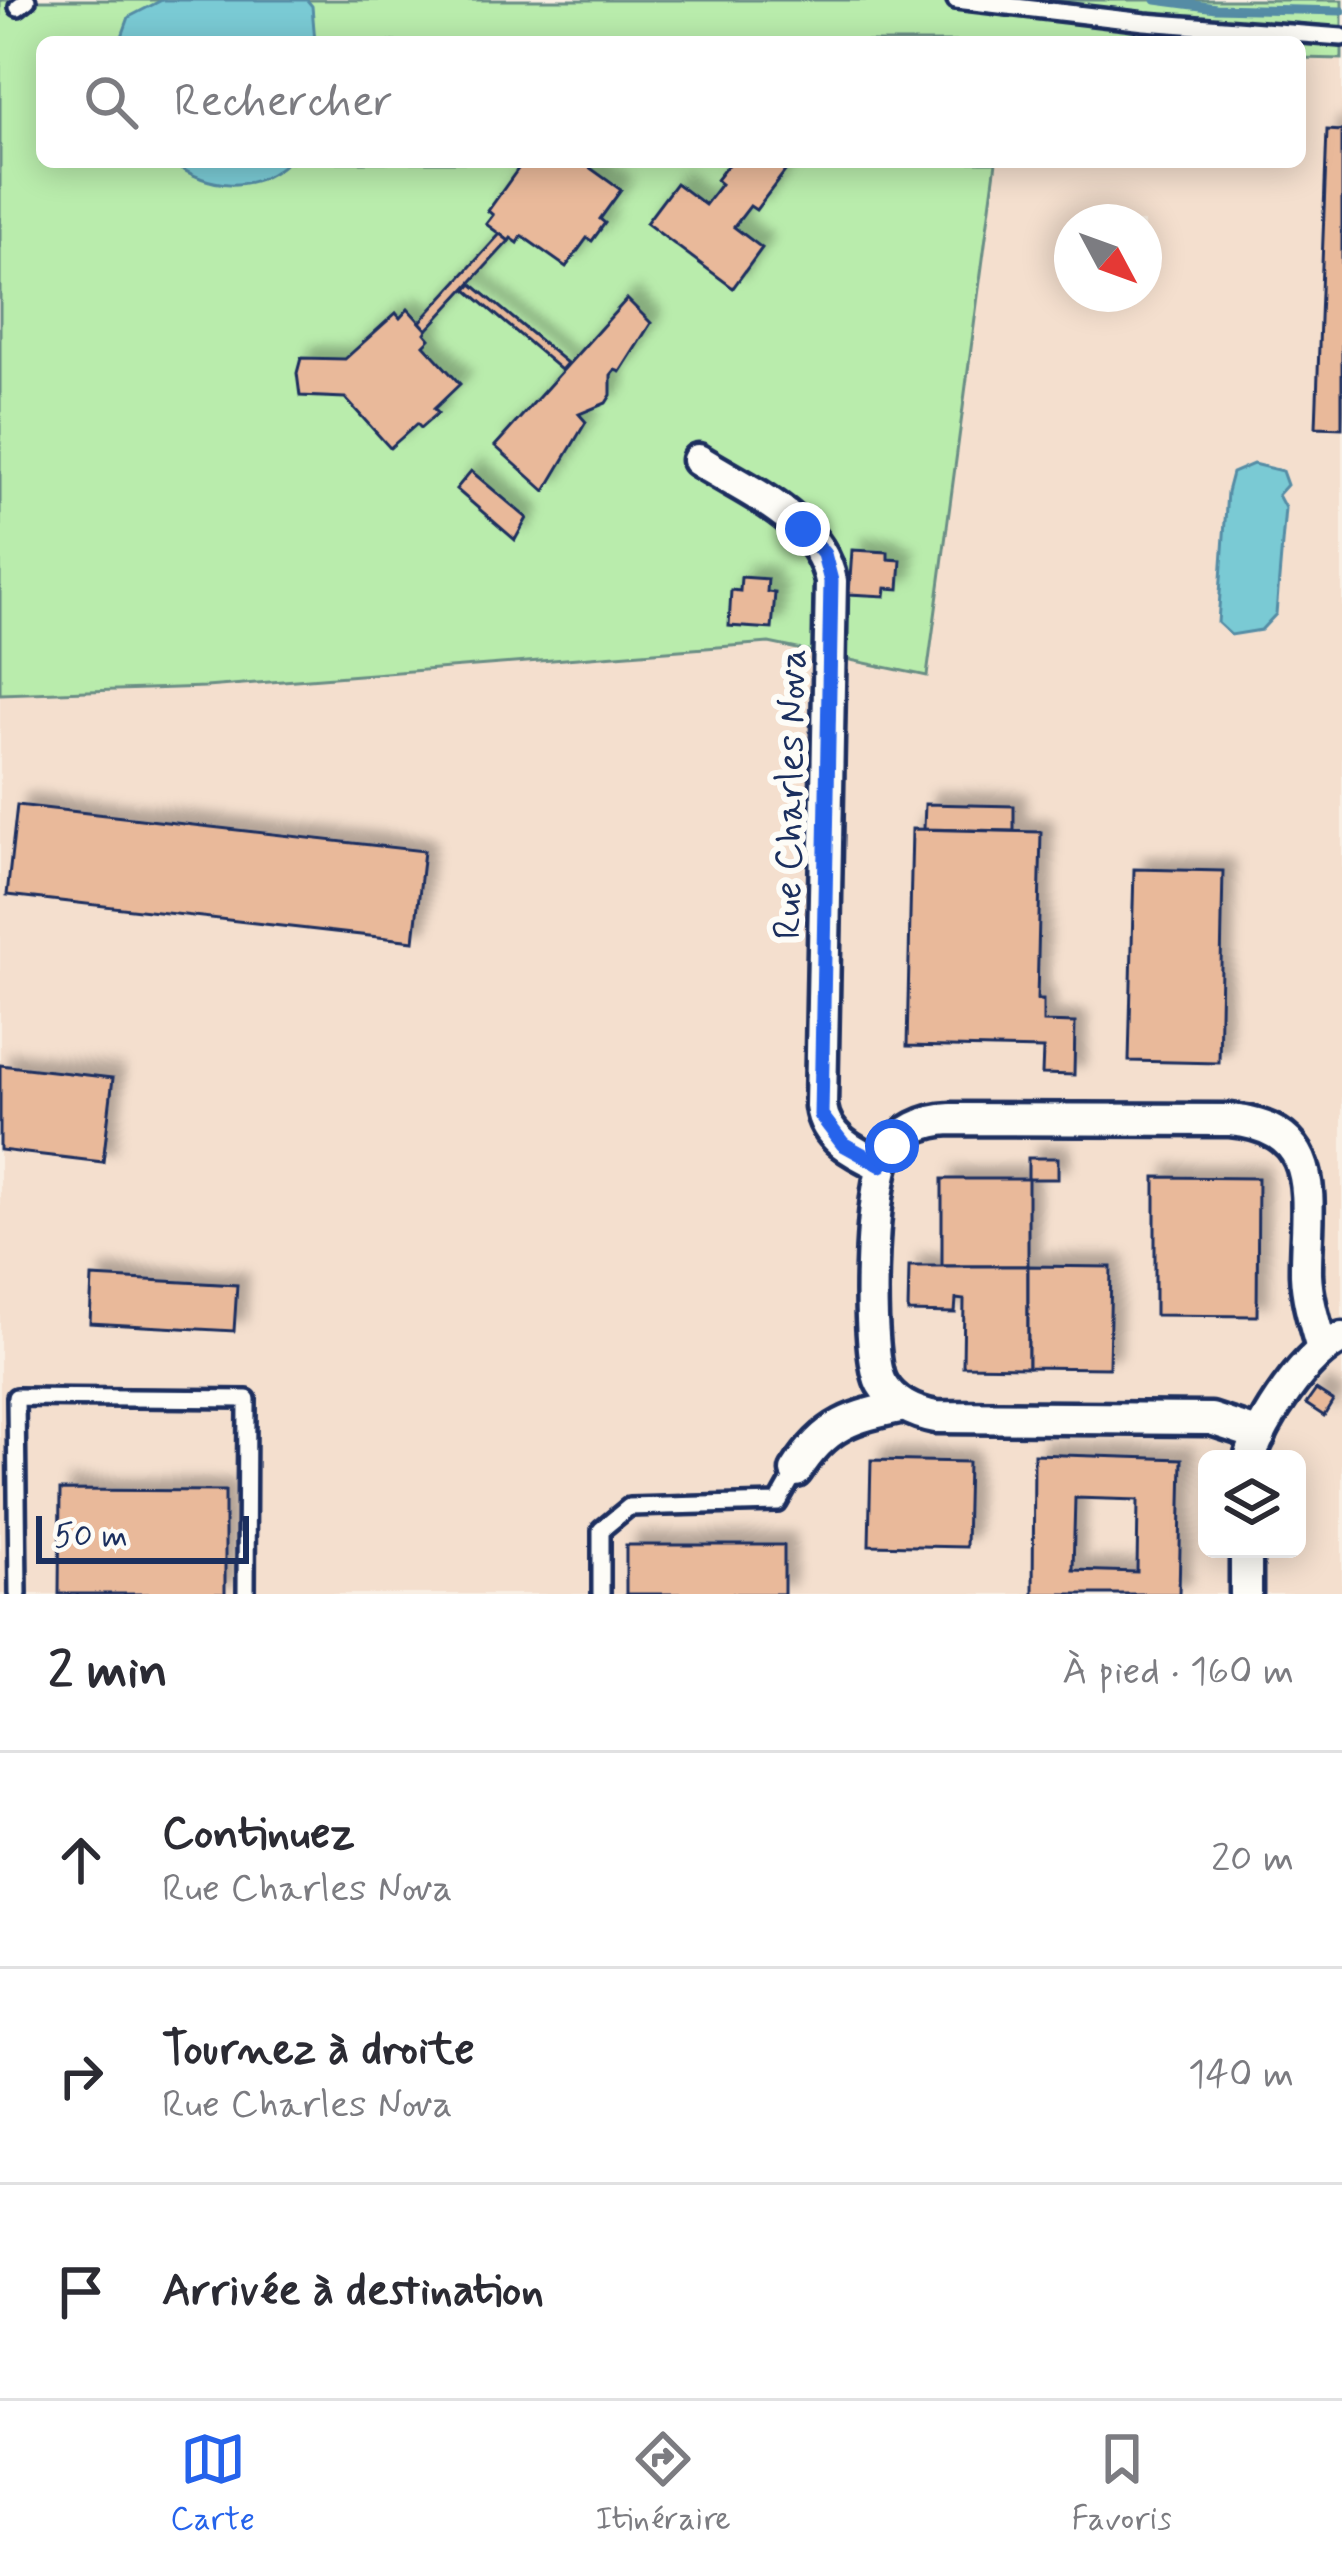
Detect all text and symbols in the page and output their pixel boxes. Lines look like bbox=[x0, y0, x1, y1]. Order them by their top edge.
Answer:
search box bbox=[36, 36, 1306, 168]
icon: search bbox=[78, 69, 144, 135]
text: Rechercher bbox=[174, 73, 393, 132]
north arrow bbox=[1054, 204, 1162, 312]
route end bbox=[776, 502, 830, 556]
street label: Rue Charles Nova bbox=[763, 648, 820, 940]
route start bbox=[865, 1119, 919, 1173]
map controls bbox=[1198, 1450, 1306, 1558]
button: layers bbox=[1198, 1450, 1306, 1558]
scale bar bbox=[36, 1510, 249, 1563]
text: 50 m bbox=[54, 1515, 128, 1559]
text: 2 min bbox=[48, 1639, 168, 1705]
text: À pied · 160 m bbox=[1062, 1647, 1294, 1698]
text: Continuez bbox=[162, 1805, 355, 1864]
icon: ahead bbox=[48, 1827, 114, 1893]
text: 20 m bbox=[1211, 1834, 1294, 1885]
text: Rue Charles Nova bbox=[162, 1864, 453, 1915]
text: Tournez à droite bbox=[162, 2021, 475, 2080]
icon: right bbox=[48, 2043, 114, 2109]
text: 140 m bbox=[1188, 2050, 1294, 2101]
text: Rue Charles Nova bbox=[162, 2080, 453, 2131]
icon: arrive bbox=[48, 2259, 114, 2325]
text: Arrivée à destination bbox=[162, 2262, 544, 2321]
tab: Carte bbox=[170, 2426, 255, 2542]
tab: Itinéraire bbox=[595, 2426, 731, 2542]
tab: Favoris bbox=[1072, 2426, 1172, 2542]

